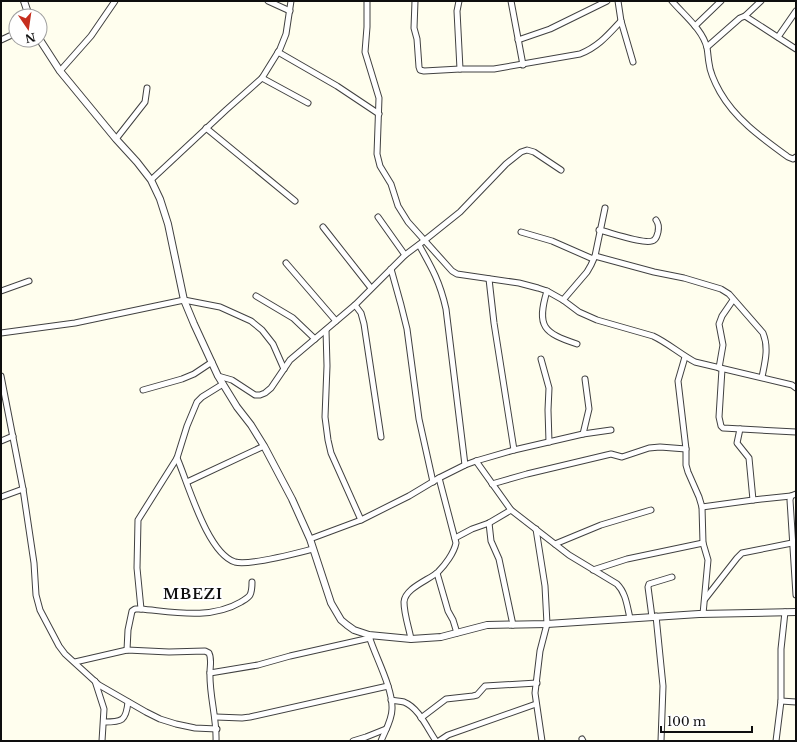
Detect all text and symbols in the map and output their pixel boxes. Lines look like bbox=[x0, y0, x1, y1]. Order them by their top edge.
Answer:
north arrow bbox=[8, 8, 48, 48]
text: N bbox=[23, 30, 37, 46]
district label: MBEZI bbox=[163, 585, 223, 603]
scale bar bbox=[661, 708, 752, 734]
text: 100 m bbox=[667, 714, 706, 729]

